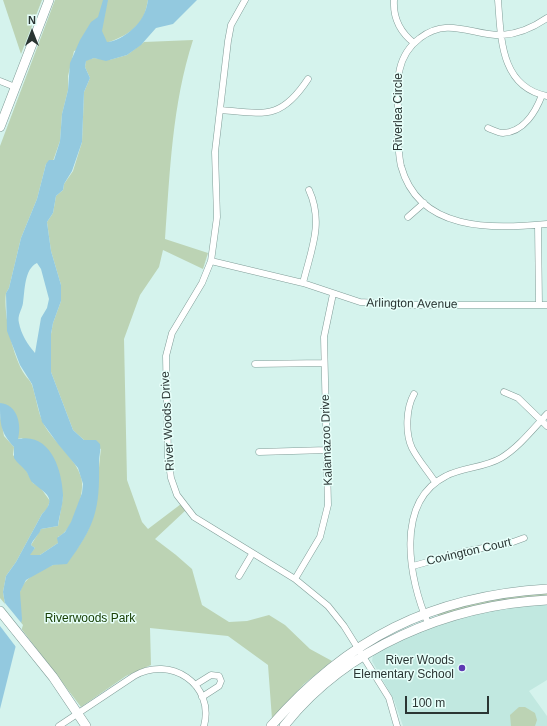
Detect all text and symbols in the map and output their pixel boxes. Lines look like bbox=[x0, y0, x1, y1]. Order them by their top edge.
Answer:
north arrow bbox=[12, 12, 52, 52]
text: N bbox=[28, 14, 36, 26]
street label: Riverlea Circle bbox=[392, 73, 406, 151]
street label: Arlington Avenue bbox=[366, 296, 458, 312]
street label: River Woods Drive bbox=[158, 371, 178, 471]
street label: Kalamazoo Drive bbox=[318, 394, 336, 486]
street label: Covington Court bbox=[425, 535, 513, 569]
park label: Riverwoods Park bbox=[45, 612, 135, 626]
place label: River Woods Elementary School bbox=[353, 654, 454, 682]
marker: River Woods Elementary School bbox=[457, 663, 467, 673]
scale bar bbox=[407, 688, 491, 714]
text: 100 m bbox=[412, 696, 445, 710]

